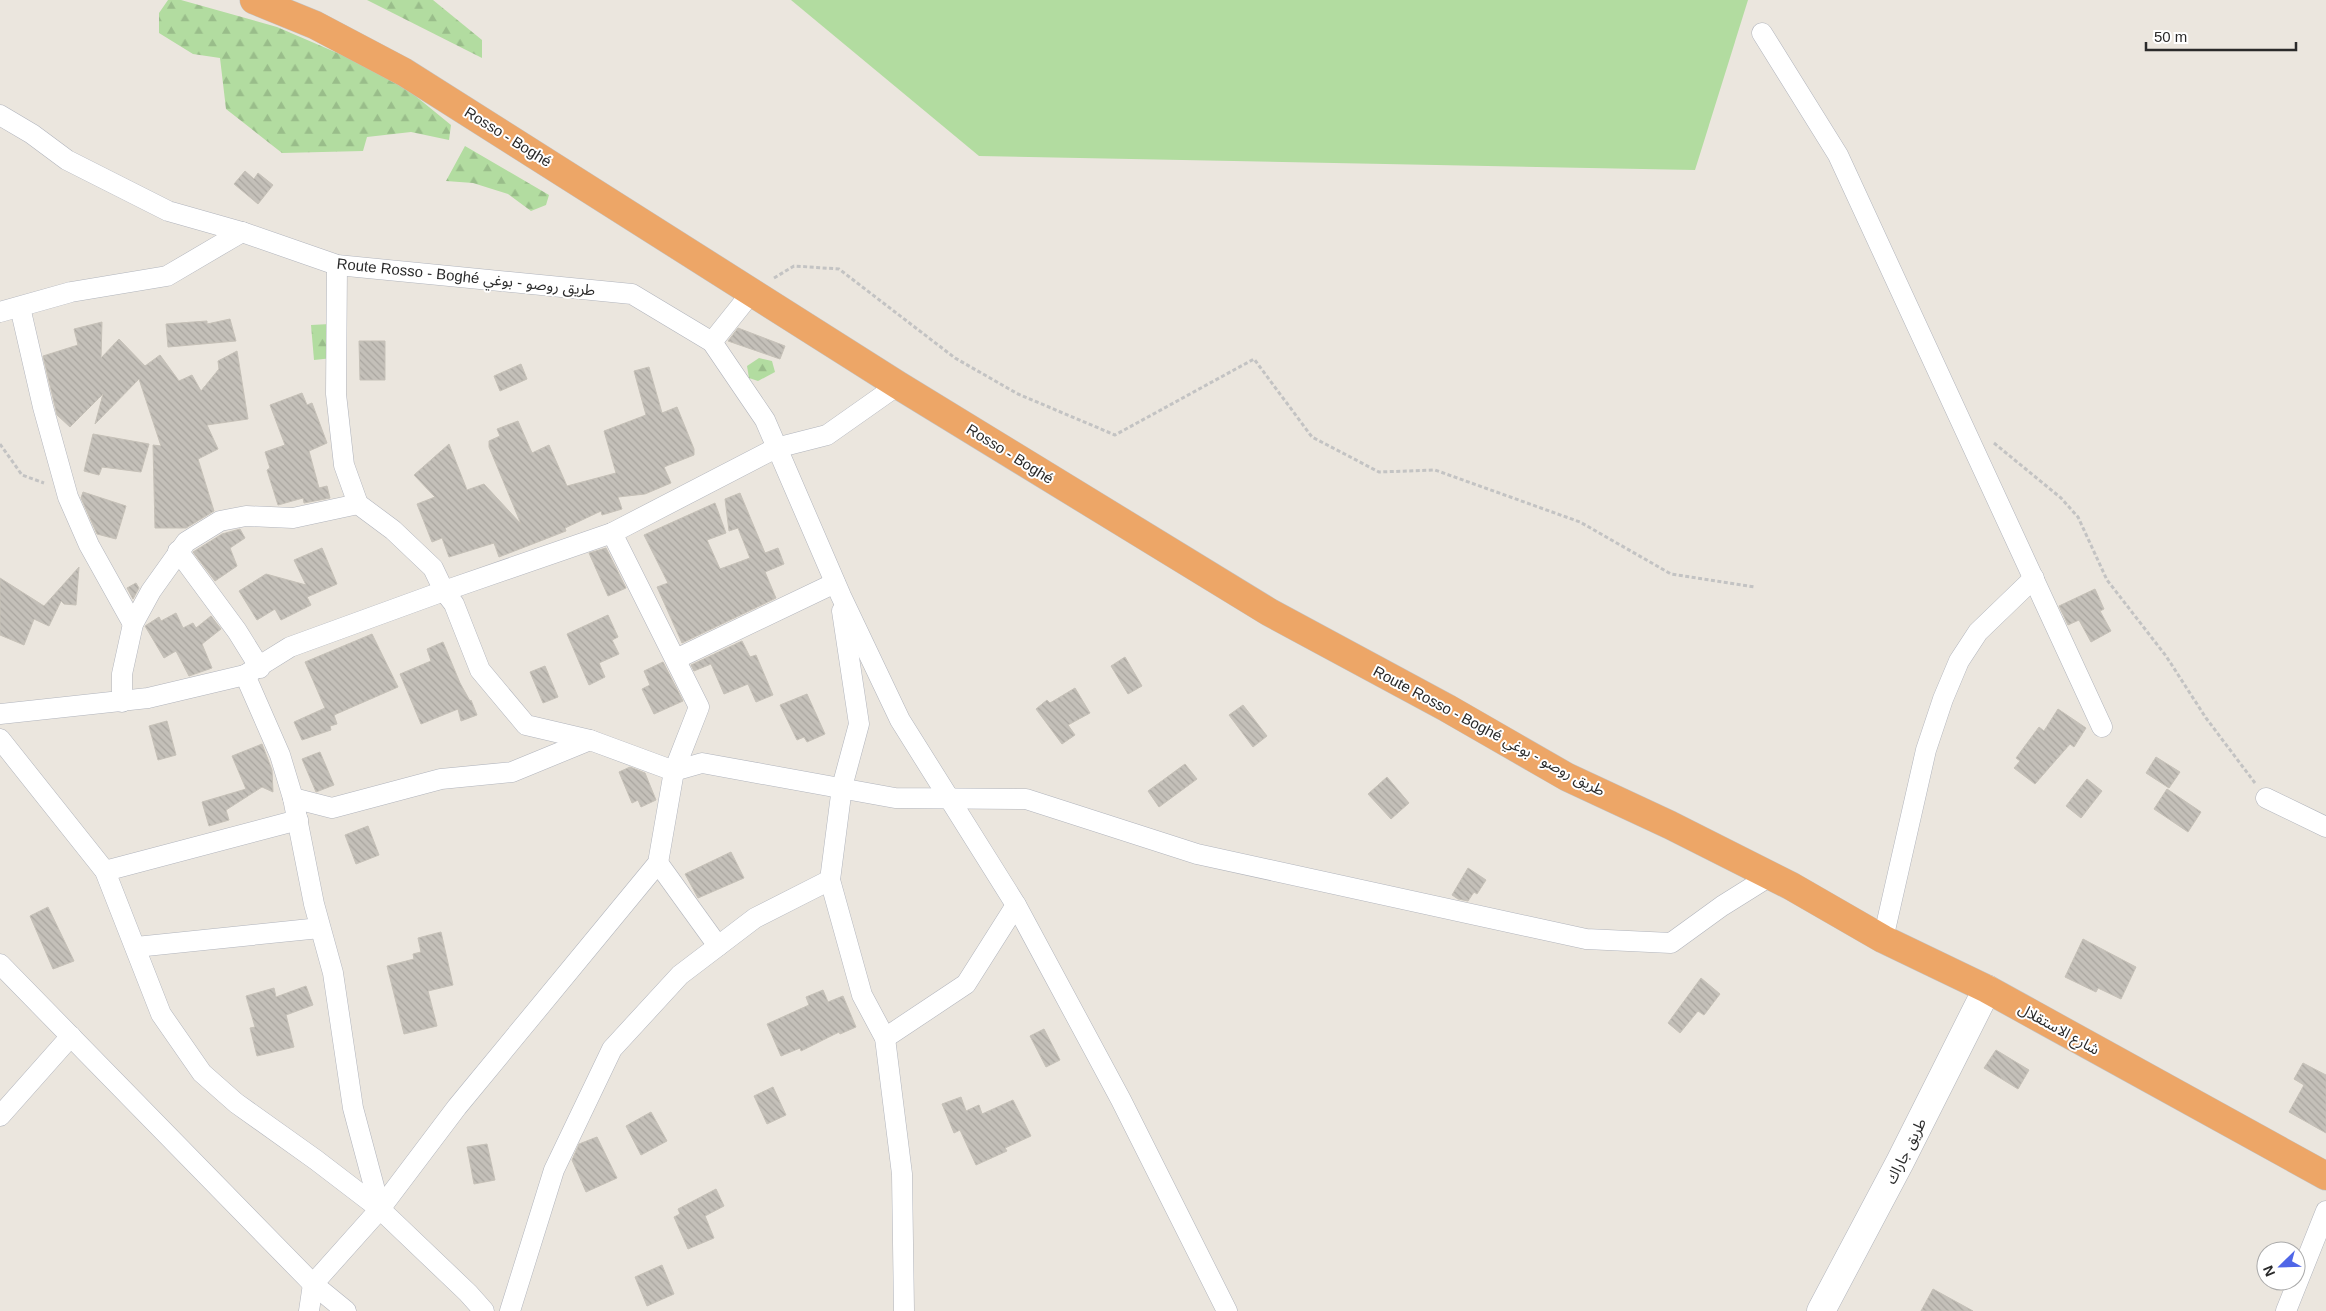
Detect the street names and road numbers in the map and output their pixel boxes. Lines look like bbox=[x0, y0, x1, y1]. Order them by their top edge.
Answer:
street label: Rosso - Boghé bbox=[462, 103, 555, 170]
street label: Route Rosso - Boghé طريق روصو - بوغي bbox=[336, 254, 596, 302]
street label: Rosso - Boghé bbox=[964, 420, 1057, 487]
street label: Route Rosso - Boghé طريق روصو - بوغي bbox=[1369, 662, 1608, 802]
street label: شارع الاستقلال bbox=[2014, 999, 2103, 1061]
street label: طريق جاراك bbox=[1882, 1115, 1931, 1187]

